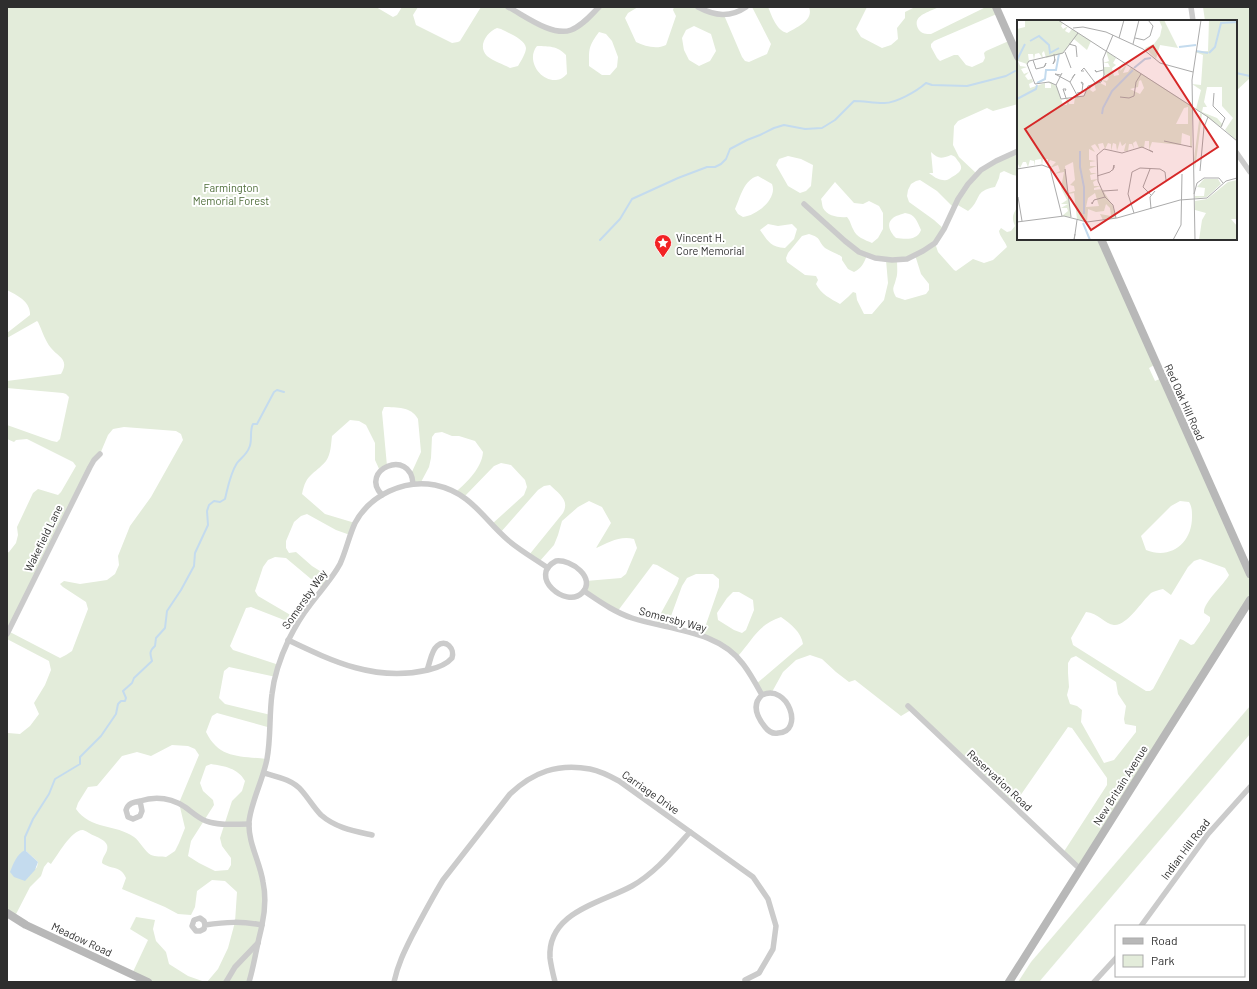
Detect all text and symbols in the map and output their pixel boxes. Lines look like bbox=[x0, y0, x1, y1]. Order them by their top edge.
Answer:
inset map bbox=[1017, 20, 1237, 240]
park label: Farmington Memorial Forest bbox=[193, 181, 269, 207]
place label: Vincent H. Core Memorial bbox=[676, 231, 744, 257]
place icon: Vincent H. Core Memorial bbox=[653, 233, 673, 258]
street label: Red Oak Hill Road bbox=[1162, 362, 1208, 442]
street label: Wakefield Lane bbox=[21, 502, 65, 574]
street label: Somersby Way bbox=[279, 567, 329, 631]
street label: Somersby Way bbox=[638, 604, 708, 634]
street label: New Britain Avenue bbox=[1090, 742, 1150, 828]
street label: Reservation Road bbox=[965, 747, 1035, 813]
street label: Carriage Drive bbox=[620, 767, 682, 817]
street label: Indian Hill Road bbox=[1158, 816, 1212, 882]
street label: Meadow Road bbox=[50, 919, 114, 959]
legend bbox=[1115, 925, 1245, 977]
text: Road bbox=[1151, 933, 1178, 947]
text: Park bbox=[1151, 953, 1175, 967]

